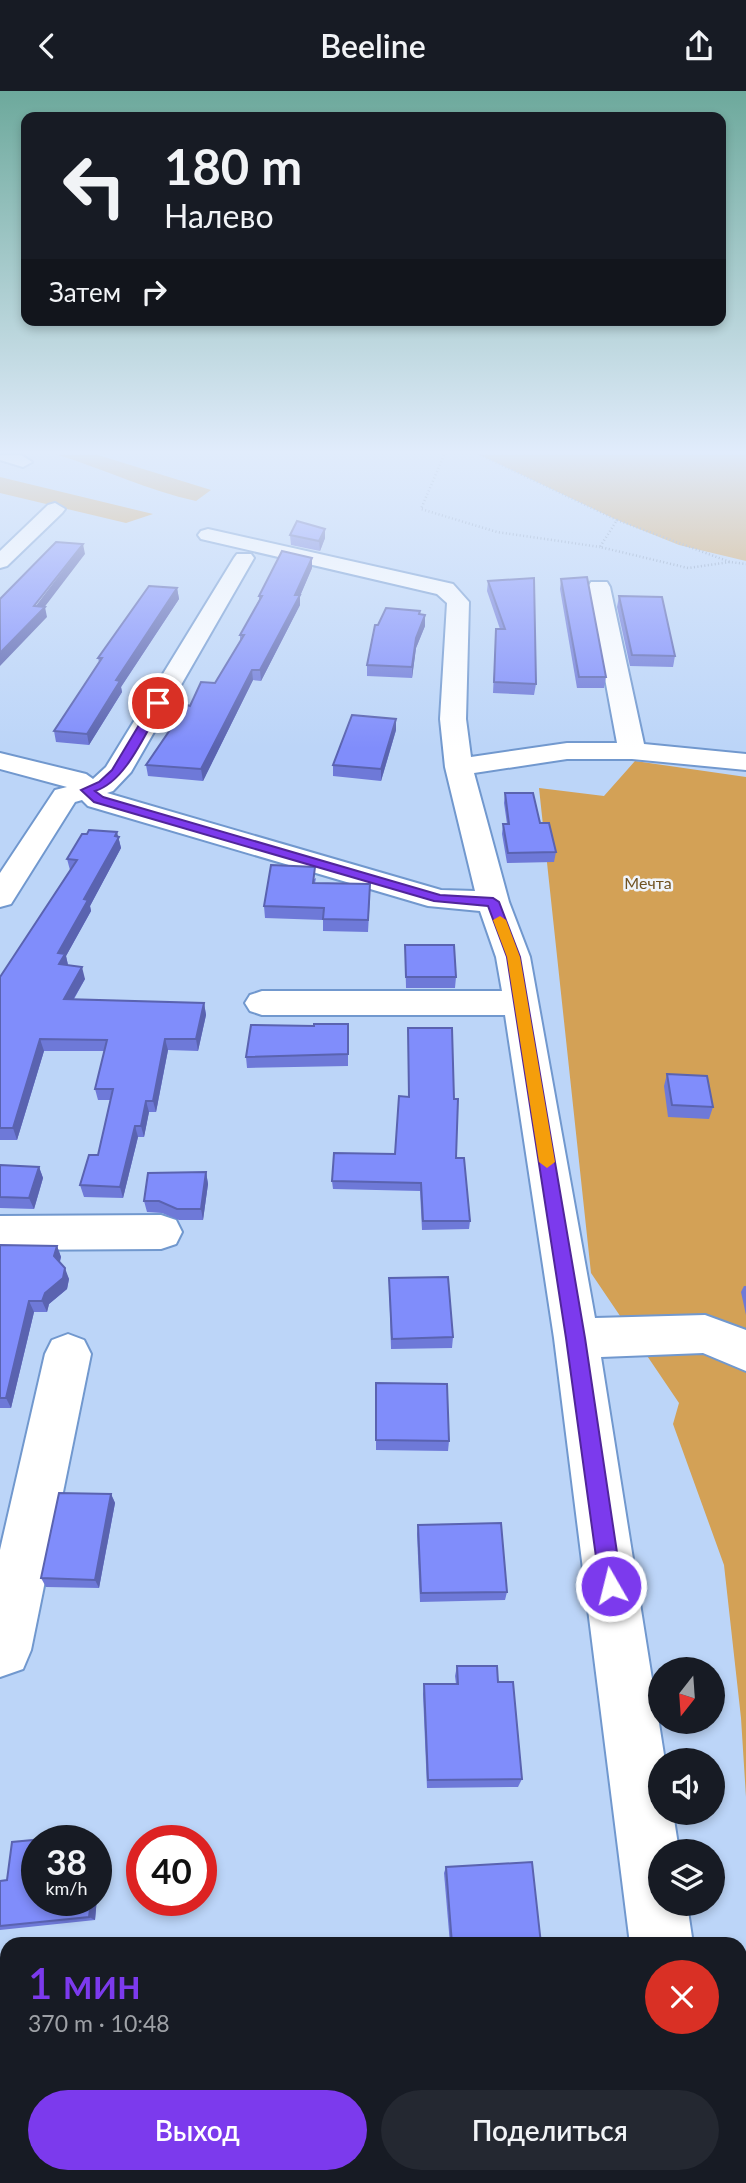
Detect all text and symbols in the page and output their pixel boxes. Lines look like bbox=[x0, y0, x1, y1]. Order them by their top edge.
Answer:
text: Beeline bbox=[320, 26, 426, 65]
icon: back bbox=[28, 27, 66, 65]
icon: share bbox=[680, 27, 718, 65]
text: 180 m bbox=[164, 137, 302, 195]
icon: left bbox=[49, 140, 140, 231]
text: Налево bbox=[164, 196, 274, 235]
icon: right bbox=[135, 273, 173, 311]
text: Затем bbox=[49, 276, 121, 308]
pin bbox=[128, 673, 188, 733]
icon: arrive bbox=[139, 684, 177, 722]
park label: Мечта bbox=[624, 873, 672, 892]
position arrow bbox=[574, 1549, 648, 1623]
north arrow bbox=[648, 1657, 724, 1734]
map controls bbox=[648, 1657, 725, 1916]
button: sound bbox=[648, 1748, 725, 1825]
speed limit sign: 40 bbox=[126, 1825, 217, 1916]
button: layers bbox=[648, 1839, 725, 1916]
text: 38 bbox=[46, 1840, 87, 1882]
text: km/h bbox=[45, 1877, 88, 1899]
text: 1 мин bbox=[28, 1958, 141, 2008]
button: close bbox=[645, 1960, 719, 2034]
text: 370 m · 10:48 bbox=[28, 2009, 170, 2037]
button: Выход bbox=[28, 2090, 367, 2170]
button: Поделиться bbox=[381, 2090, 719, 2170]

